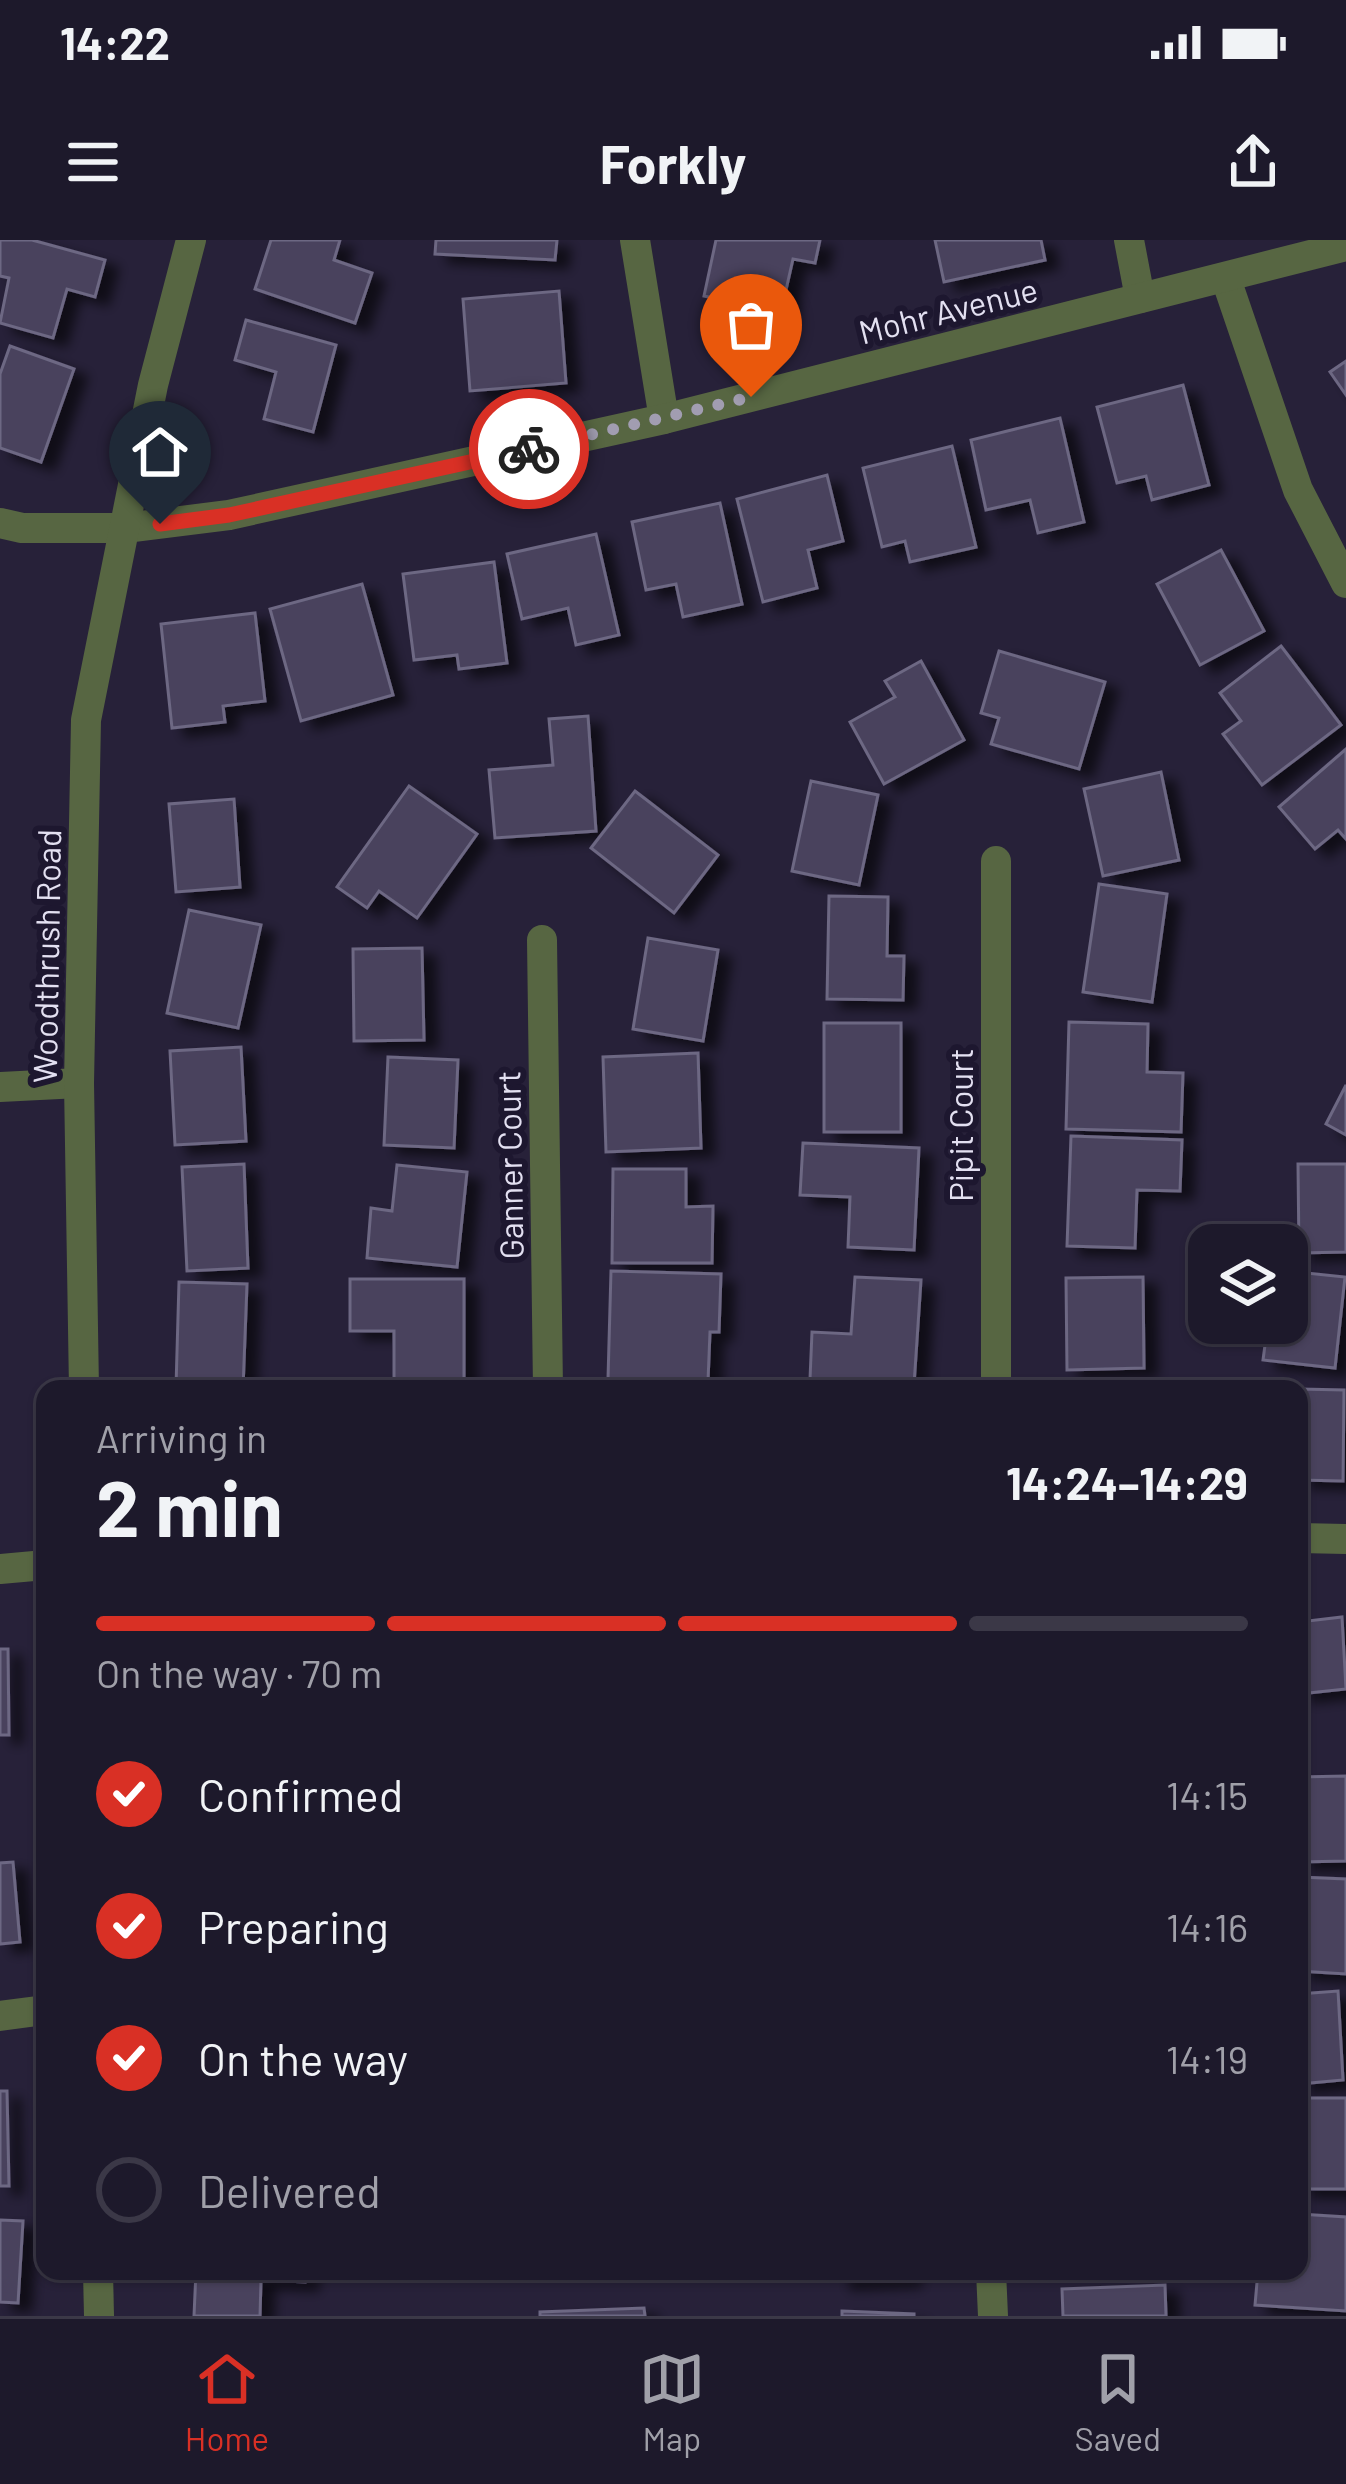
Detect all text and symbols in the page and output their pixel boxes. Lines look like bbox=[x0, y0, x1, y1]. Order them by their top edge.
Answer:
text: 14:22 bbox=[60, 15, 170, 69]
icon: menu bbox=[60, 129, 126, 195]
icon: share bbox=[1220, 129, 1286, 195]
text: Forkly bbox=[599, 130, 747, 195]
street label: Mohr Avenue bbox=[854, 268, 1042, 352]
pin bbox=[700, 274, 802, 397]
icon: bag bbox=[718, 292, 784, 358]
courier bbox=[469, 389, 589, 509]
pin bbox=[109, 401, 211, 524]
icon: bike bbox=[496, 416, 562, 482]
icon: home bbox=[127, 419, 193, 485]
street label: Woodthrush Road bbox=[24, 829, 68, 1083]
street label: Pipit Court bbox=[940, 1048, 980, 1202]
street label: Ganner Court bbox=[487, 1070, 531, 1260]
map controls bbox=[1188, 1224, 1308, 1344]
button: layers bbox=[1188, 1224, 1308, 1344]
text: Arriving in bbox=[96, 1414, 267, 1461]
text: 14:24–14:29 bbox=[1006, 1455, 1248, 1509]
text: 2 min bbox=[96, 1459, 283, 1553]
text: On the way · 70 m bbox=[96, 1649, 382, 1696]
icon: check bbox=[96, 1761, 162, 1827]
text: Confirmed bbox=[198, 1767, 403, 1821]
text: 14:15 bbox=[1166, 1771, 1248, 1818]
icon: check bbox=[96, 1893, 162, 1959]
text: Preparing bbox=[198, 1899, 389, 1953]
text: 14:16 bbox=[1166, 1903, 1248, 1950]
icon: check bbox=[96, 2025, 162, 2091]
text: On the way bbox=[198, 2031, 408, 2085]
text: 14:19 bbox=[1166, 2035, 1248, 2082]
text: Delivered bbox=[198, 2163, 381, 2217]
tab: Home bbox=[185, 2346, 269, 2458]
tab: Map bbox=[639, 2346, 705, 2458]
tab: Saved bbox=[1075, 2346, 1161, 2458]

